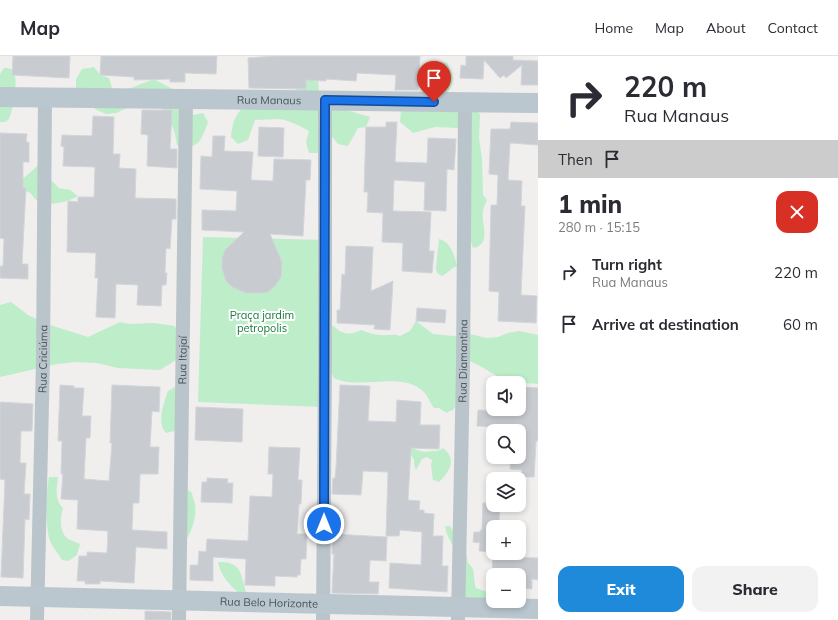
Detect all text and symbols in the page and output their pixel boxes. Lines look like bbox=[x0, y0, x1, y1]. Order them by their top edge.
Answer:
text: Map bbox=[20, 16, 60, 40]
text: Home bbox=[594, 19, 633, 37]
text: Map bbox=[655, 19, 684, 37]
text: About bbox=[706, 19, 746, 37]
text: Contact bbox=[768, 19, 818, 37]
pin bbox=[417, 61, 451, 102]
icon: arrive bbox=[423, 67, 445, 89]
text: 220 m bbox=[624, 69, 707, 104]
icon: right bbox=[558, 72, 610, 124]
street label: Rua Manaus bbox=[237, 93, 301, 107]
text: Rua Manaus bbox=[624, 104, 729, 127]
icon: arrive bbox=[601, 148, 623, 170]
text: Then bbox=[558, 150, 593, 169]
text: 1 min bbox=[558, 189, 622, 219]
button: close bbox=[776, 191, 818, 233]
text: 280 m · 15:15 bbox=[558, 219, 640, 235]
text: Turn right bbox=[592, 255, 662, 274]
icon: right bbox=[558, 261, 580, 283]
text: 220 m bbox=[774, 263, 818, 282]
text: Rua Manaus bbox=[592, 274, 668, 290]
park label: Praça jardim petropolis bbox=[230, 308, 294, 335]
icon: arrive bbox=[558, 313, 580, 335]
text: Arrive at destination bbox=[592, 315, 739, 334]
text: 60 m bbox=[783, 315, 818, 334]
street label: Rua Diamantina bbox=[455, 319, 470, 403]
street label: Rua Criciúma bbox=[35, 325, 50, 393]
street label: Rua Itajaí bbox=[175, 334, 190, 384]
map controls bbox=[486, 376, 526, 608]
button: sound bbox=[486, 376, 526, 416]
button: search bbox=[486, 424, 526, 464]
button: layers bbox=[486, 472, 526, 512]
position arrow bbox=[303, 503, 345, 545]
button: + bbox=[486, 520, 526, 560]
button: Exit bbox=[558, 566, 684, 612]
button: Share bbox=[692, 566, 818, 612]
button: − bbox=[486, 568, 526, 608]
street label: Rua Belo Horizonte bbox=[220, 594, 318, 611]

